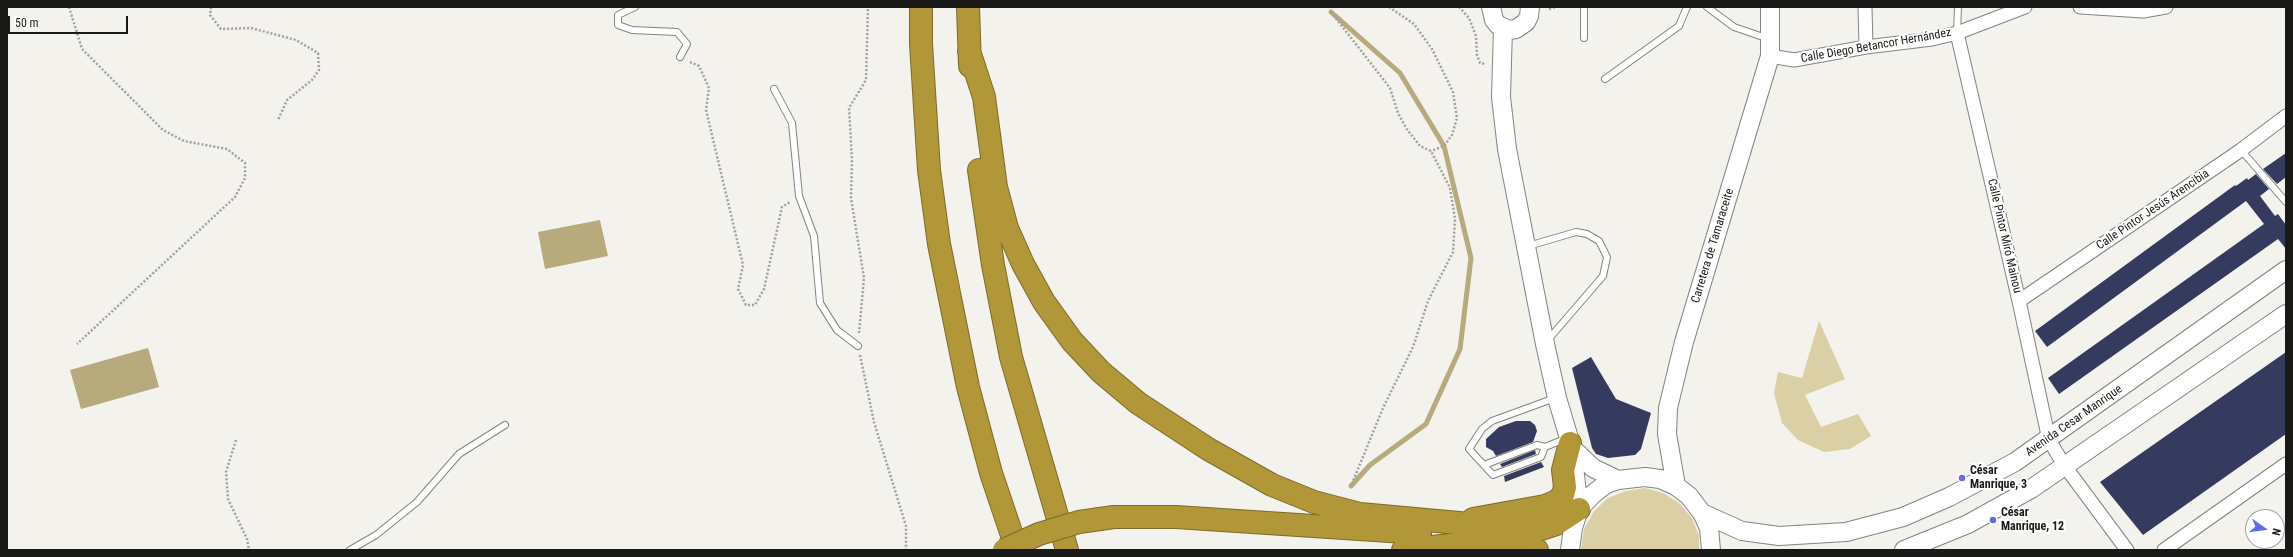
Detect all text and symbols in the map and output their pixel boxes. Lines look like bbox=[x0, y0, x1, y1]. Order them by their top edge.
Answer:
scale bar bbox=[10, 8, 130, 34]
text: 50 m bbox=[15, 16, 39, 30]
street label: Calle Diego Betancor Hernández bbox=[1800, 26, 1952, 66]
street label: Calle Pintor Jesús Arencibia bbox=[2094, 167, 2212, 253]
street label: Calle Pintor Miró Mainou bbox=[1984, 177, 2024, 295]
street label: Carretera de Tamaraceite bbox=[1689, 187, 1737, 305]
street label: Avenida Cesar Manrique bbox=[2023, 382, 2125, 460]
place label: César Manrique, 3 bbox=[1970, 464, 2027, 492]
marker: César Manrique, 3 bbox=[1957, 473, 1967, 483]
place label: César Manrique, 12 bbox=[2001, 506, 2064, 534]
north arrow bbox=[2245, 509, 2285, 549]
marker: César Manrique, 12 bbox=[1988, 515, 1998, 525]
text: N bbox=[2269, 527, 2283, 537]

